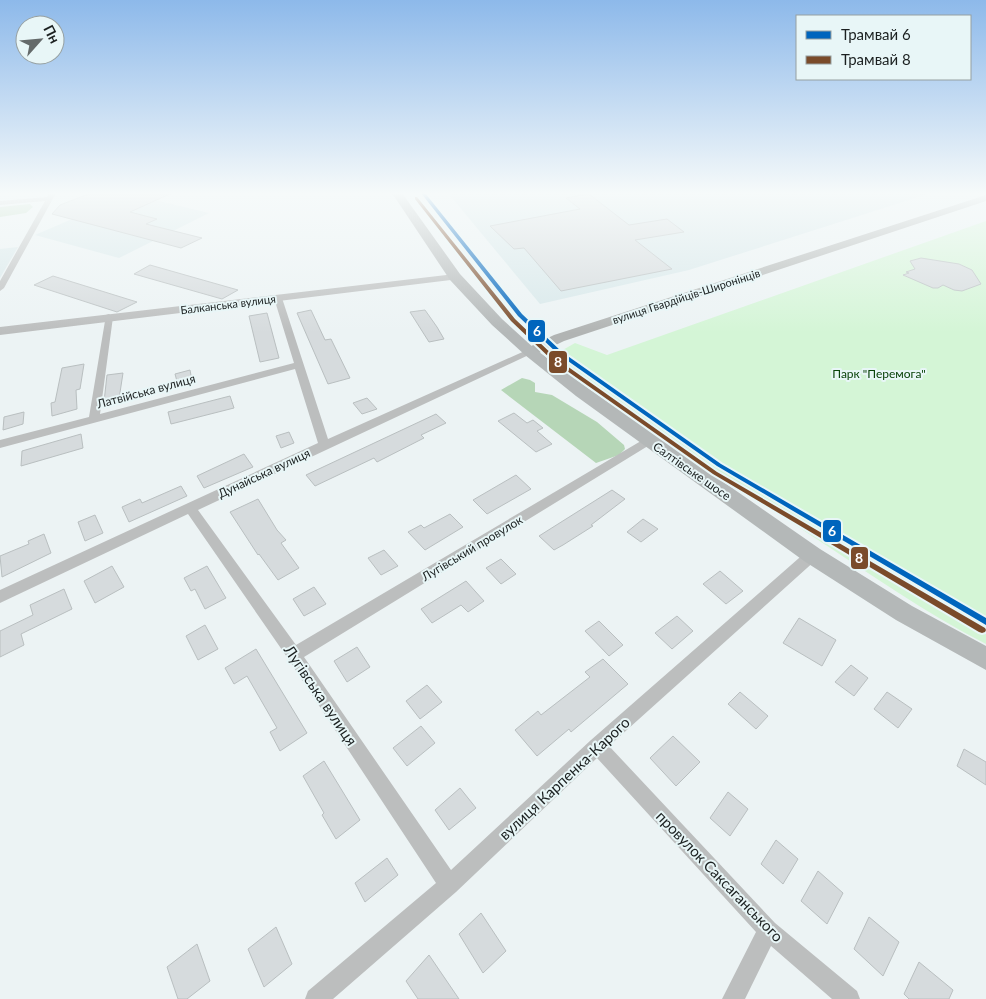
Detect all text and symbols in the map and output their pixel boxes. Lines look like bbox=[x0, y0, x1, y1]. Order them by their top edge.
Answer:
north arrow bbox=[15, 15, 65, 65]
legend bbox=[796, 15, 971, 80]
text: Пн bbox=[40, 22, 64, 46]
text: Трамвай 6 bbox=[841, 25, 911, 43]
text: Трамвай 8 bbox=[841, 50, 911, 68]
street label: вулиця Гвардійців-Широнінців bbox=[611, 266, 761, 326]
street label: Балканська вулиця bbox=[180, 292, 276, 316]
line badge: 6 bbox=[527, 319, 546, 343]
text: 6 bbox=[533, 322, 541, 339]
line badge: 8 bbox=[548, 350, 568, 374]
text: 8 bbox=[554, 353, 562, 370]
park label: Парк "Перемога" bbox=[832, 366, 926, 381]
street label: Латвійська вулиця bbox=[94, 371, 197, 412]
street label: Салтівське шосе bbox=[650, 439, 734, 503]
street label: Дунайська вулиця bbox=[216, 445, 313, 501]
street label: Лугівський провулок bbox=[418, 512, 526, 585]
line badge: 6 bbox=[822, 519, 842, 543]
text: 6 bbox=[828, 522, 836, 539]
line badge: 8 bbox=[850, 546, 869, 570]
text: 8 bbox=[855, 549, 863, 566]
street label: Лугівська вулиця bbox=[280, 641, 361, 749]
street label: вулиця Карпенка-Карого bbox=[495, 713, 633, 843]
street label: провулок Саксаганського bbox=[653, 807, 787, 945]

